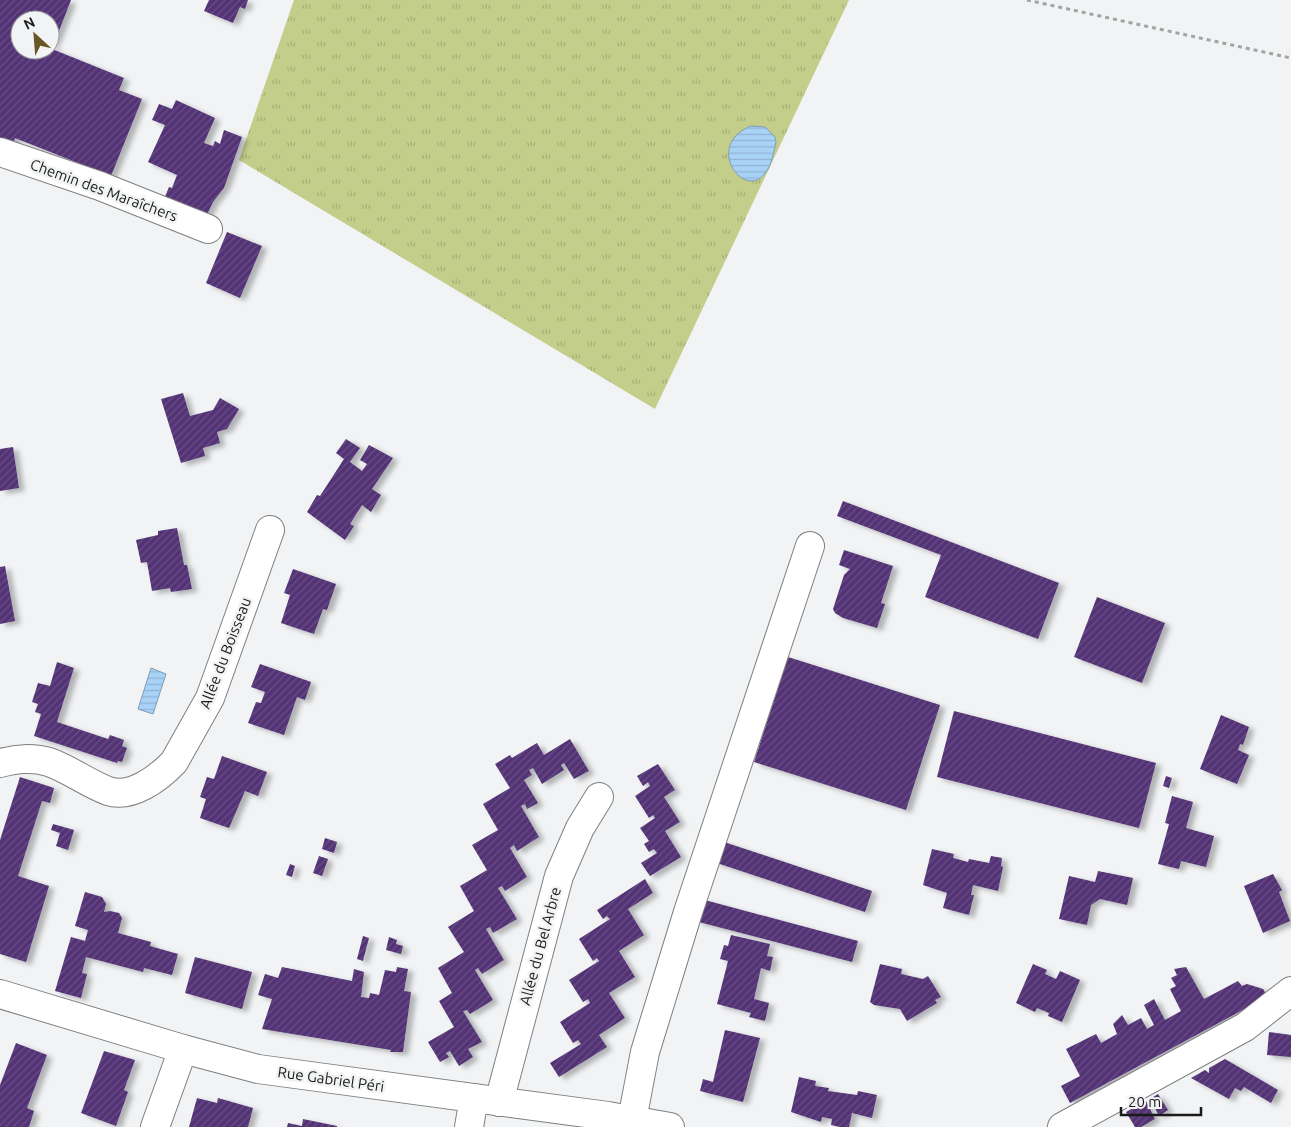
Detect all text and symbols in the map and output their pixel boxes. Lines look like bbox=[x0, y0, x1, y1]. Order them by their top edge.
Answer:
north arrow bbox=[10, 10, 60, 60]
text: N bbox=[21, 14, 38, 33]
street label: Chemin des Maraîchers bbox=[28, 155, 180, 225]
street label: Allée du Boisseau bbox=[196, 595, 254, 711]
street label: Allée du Bel Arbre bbox=[516, 885, 564, 1007]
street label: Rue Gabriel Péri bbox=[277, 1063, 385, 1095]
scale bar bbox=[1121, 1084, 1201, 1116]
text: 20 m bbox=[1128, 1093, 1161, 1110]

